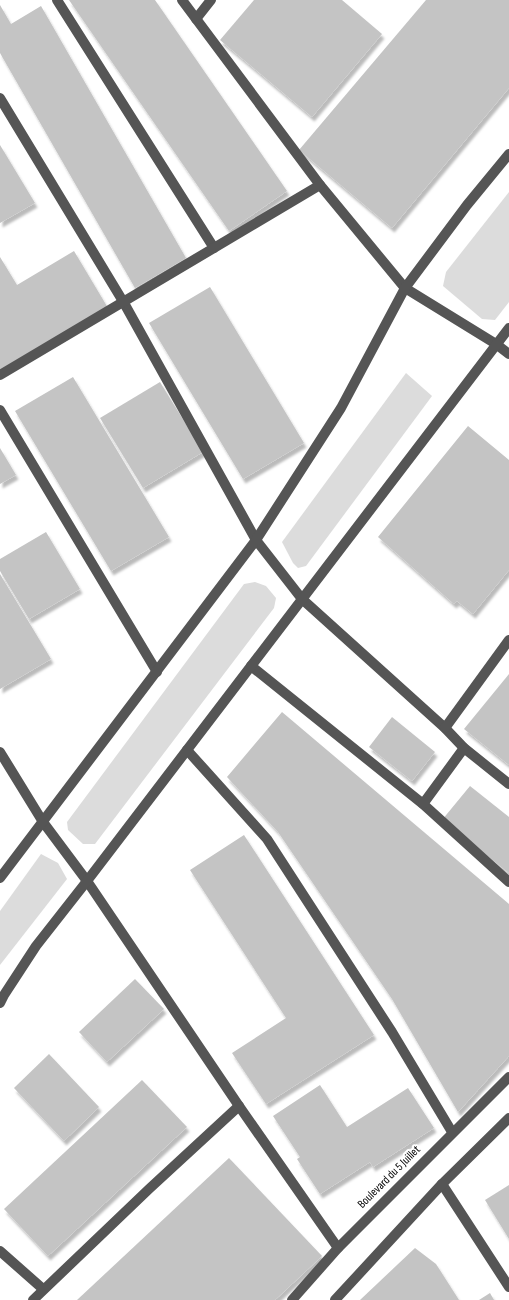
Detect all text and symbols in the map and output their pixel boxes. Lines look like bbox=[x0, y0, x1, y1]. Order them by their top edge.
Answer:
street label: Boulevard du 5 Juillet bbox=[354, 1142, 424, 1212]

